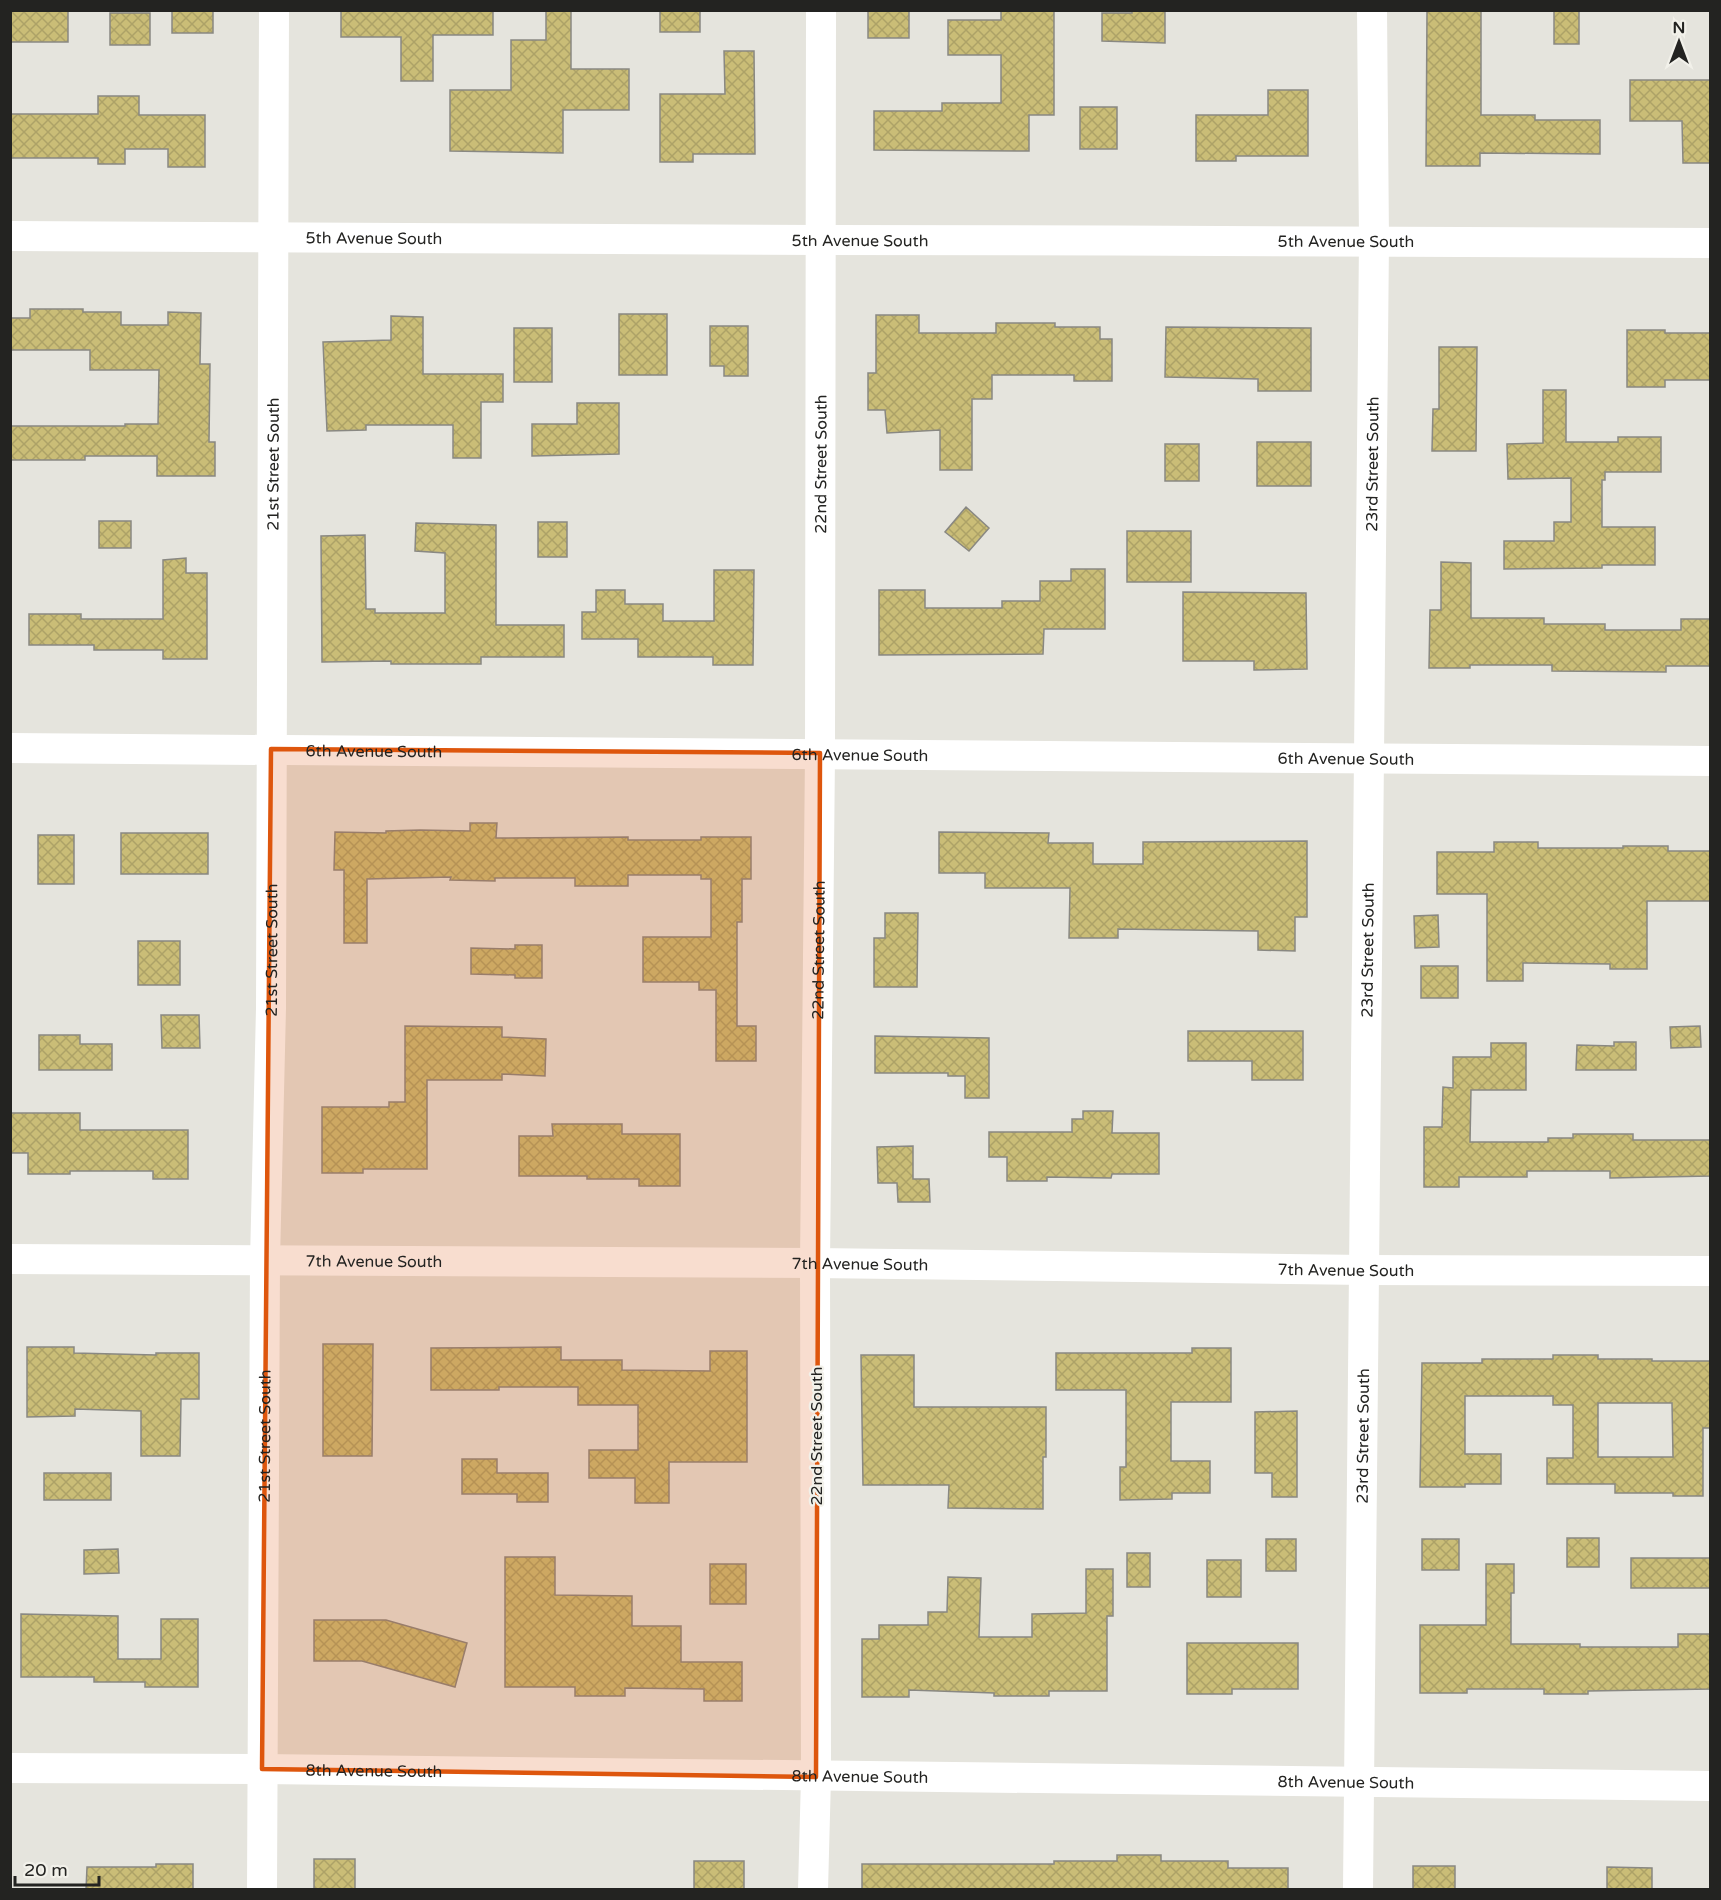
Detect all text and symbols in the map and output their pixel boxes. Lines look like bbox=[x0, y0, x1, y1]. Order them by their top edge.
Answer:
north arrow bbox=[1649, 12, 1709, 72]
text: N bbox=[1673, 18, 1685, 38]
street label: 5th Avenue South bbox=[306, 228, 442, 249]
street label: 5th Avenue South bbox=[792, 231, 928, 251]
street label: 5th Avenue South bbox=[1278, 232, 1414, 252]
street label: 22nd Street South bbox=[811, 394, 831, 534]
street label: 23rd Street South bbox=[1362, 396, 1383, 532]
street label: 21st Street South bbox=[263, 397, 284, 531]
street label: 6th Avenue South bbox=[306, 741, 442, 762]
street label: 6th Avenue South bbox=[791, 745, 928, 766]
street label: 6th Avenue South bbox=[1277, 749, 1414, 770]
street label: 22nd Street South bbox=[808, 880, 830, 1020]
street label: 23rd Street South bbox=[1357, 882, 1379, 1018]
street label: 21st Street South bbox=[262, 883, 282, 1017]
street label: 7th Avenue South bbox=[306, 1251, 442, 1272]
street label: 7th Avenue South bbox=[792, 1254, 929, 1275]
street label: 7th Avenue South bbox=[1277, 1260, 1414, 1281]
street label: 22nd Street South bbox=[807, 1366, 827, 1506]
street label: 23rd Street South bbox=[1353, 1368, 1374, 1504]
street label: 21st Street South bbox=[255, 1369, 275, 1503]
street label: 8th Avenue South bbox=[305, 1761, 442, 1782]
street label: 8th Avenue South bbox=[791, 1766, 928, 1788]
street label: 8th Avenue South bbox=[1277, 1772, 1414, 1794]
scale bar bbox=[15, 1849, 99, 1887]
text: 20 m bbox=[24, 1859, 68, 1881]

